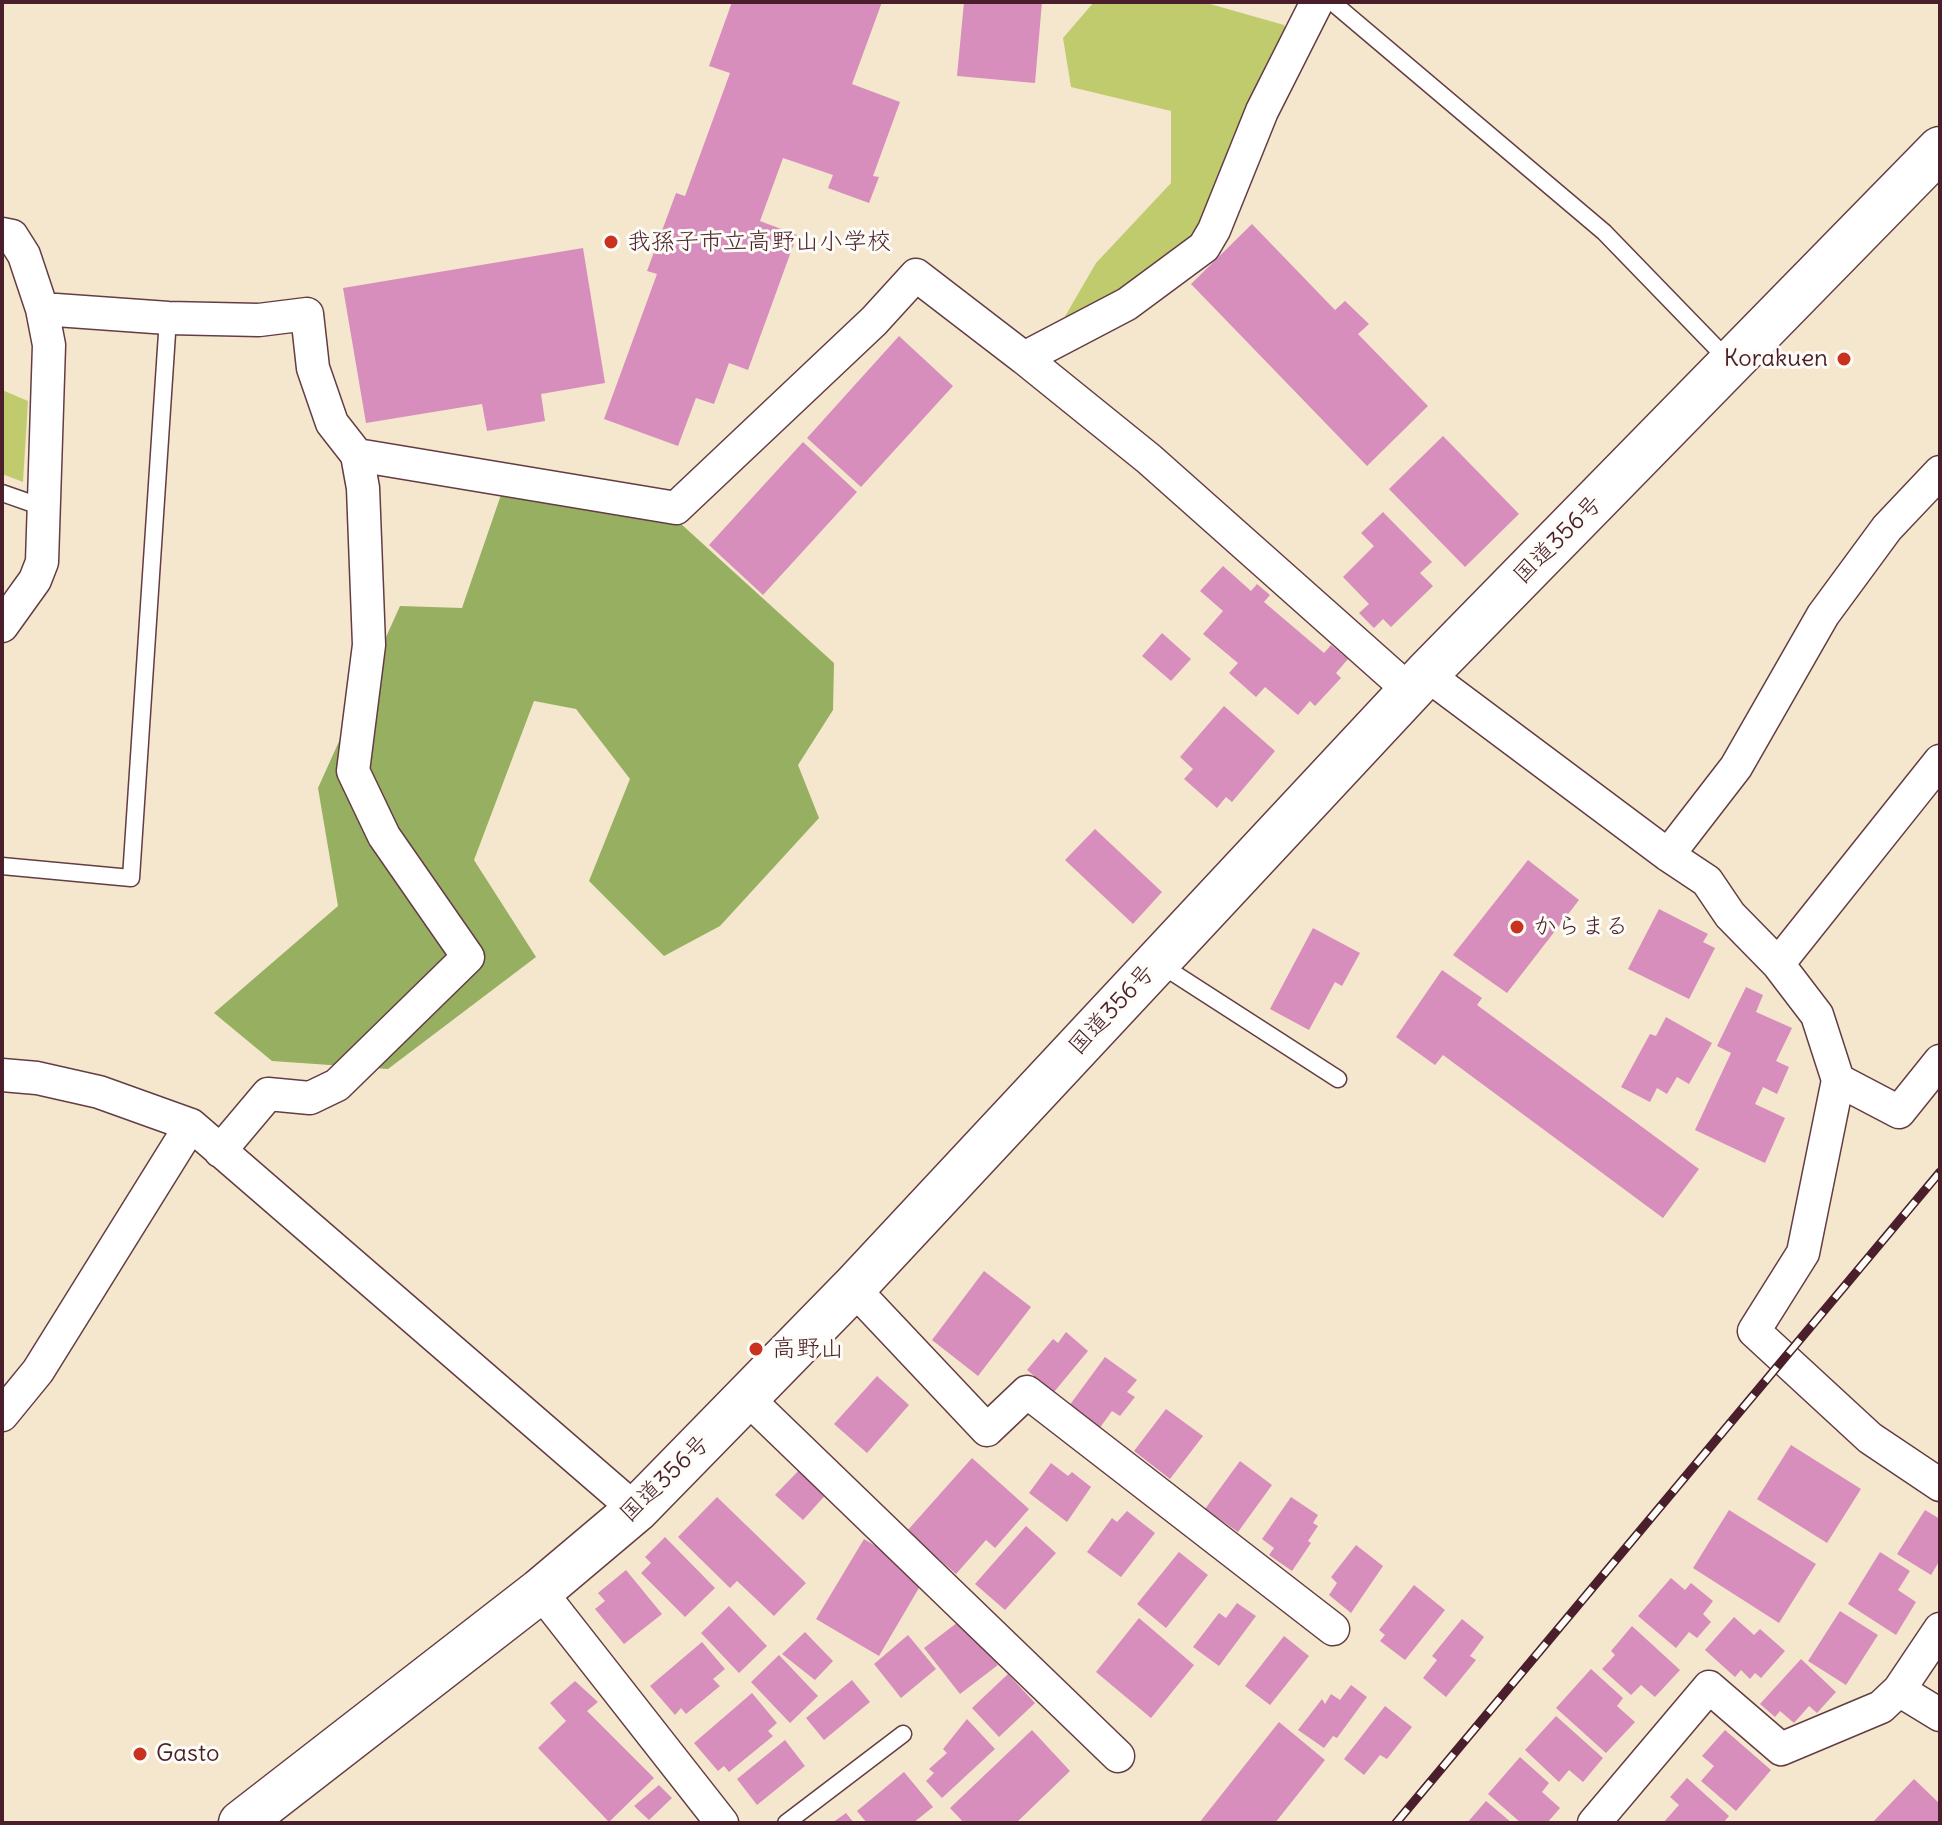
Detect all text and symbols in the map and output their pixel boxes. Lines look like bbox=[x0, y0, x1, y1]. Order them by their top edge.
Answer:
place label: 我孫子市立高野山小学校 bbox=[627, 228, 891, 256]
marker: 我孫子市立高野山小学校 bbox=[602, 233, 620, 251]
place label: Korakuen bbox=[1724, 345, 1828, 373]
marker: Korakuen bbox=[1835, 350, 1853, 368]
street label: 国道356号 bbox=[1508, 490, 1608, 590]
place label: からまる bbox=[1533, 913, 1629, 941]
marker: からまる bbox=[1508, 918, 1526, 936]
street label: 国道356号 bbox=[1063, 959, 1161, 1061]
place label: 高野山 bbox=[772, 1335, 844, 1363]
marker: 高野山 bbox=[747, 1340, 765, 1358]
street label: 国道356号 bbox=[614, 1429, 716, 1529]
place label: Gasto bbox=[156, 1740, 220, 1768]
marker: Gasto bbox=[131, 1745, 149, 1763]

